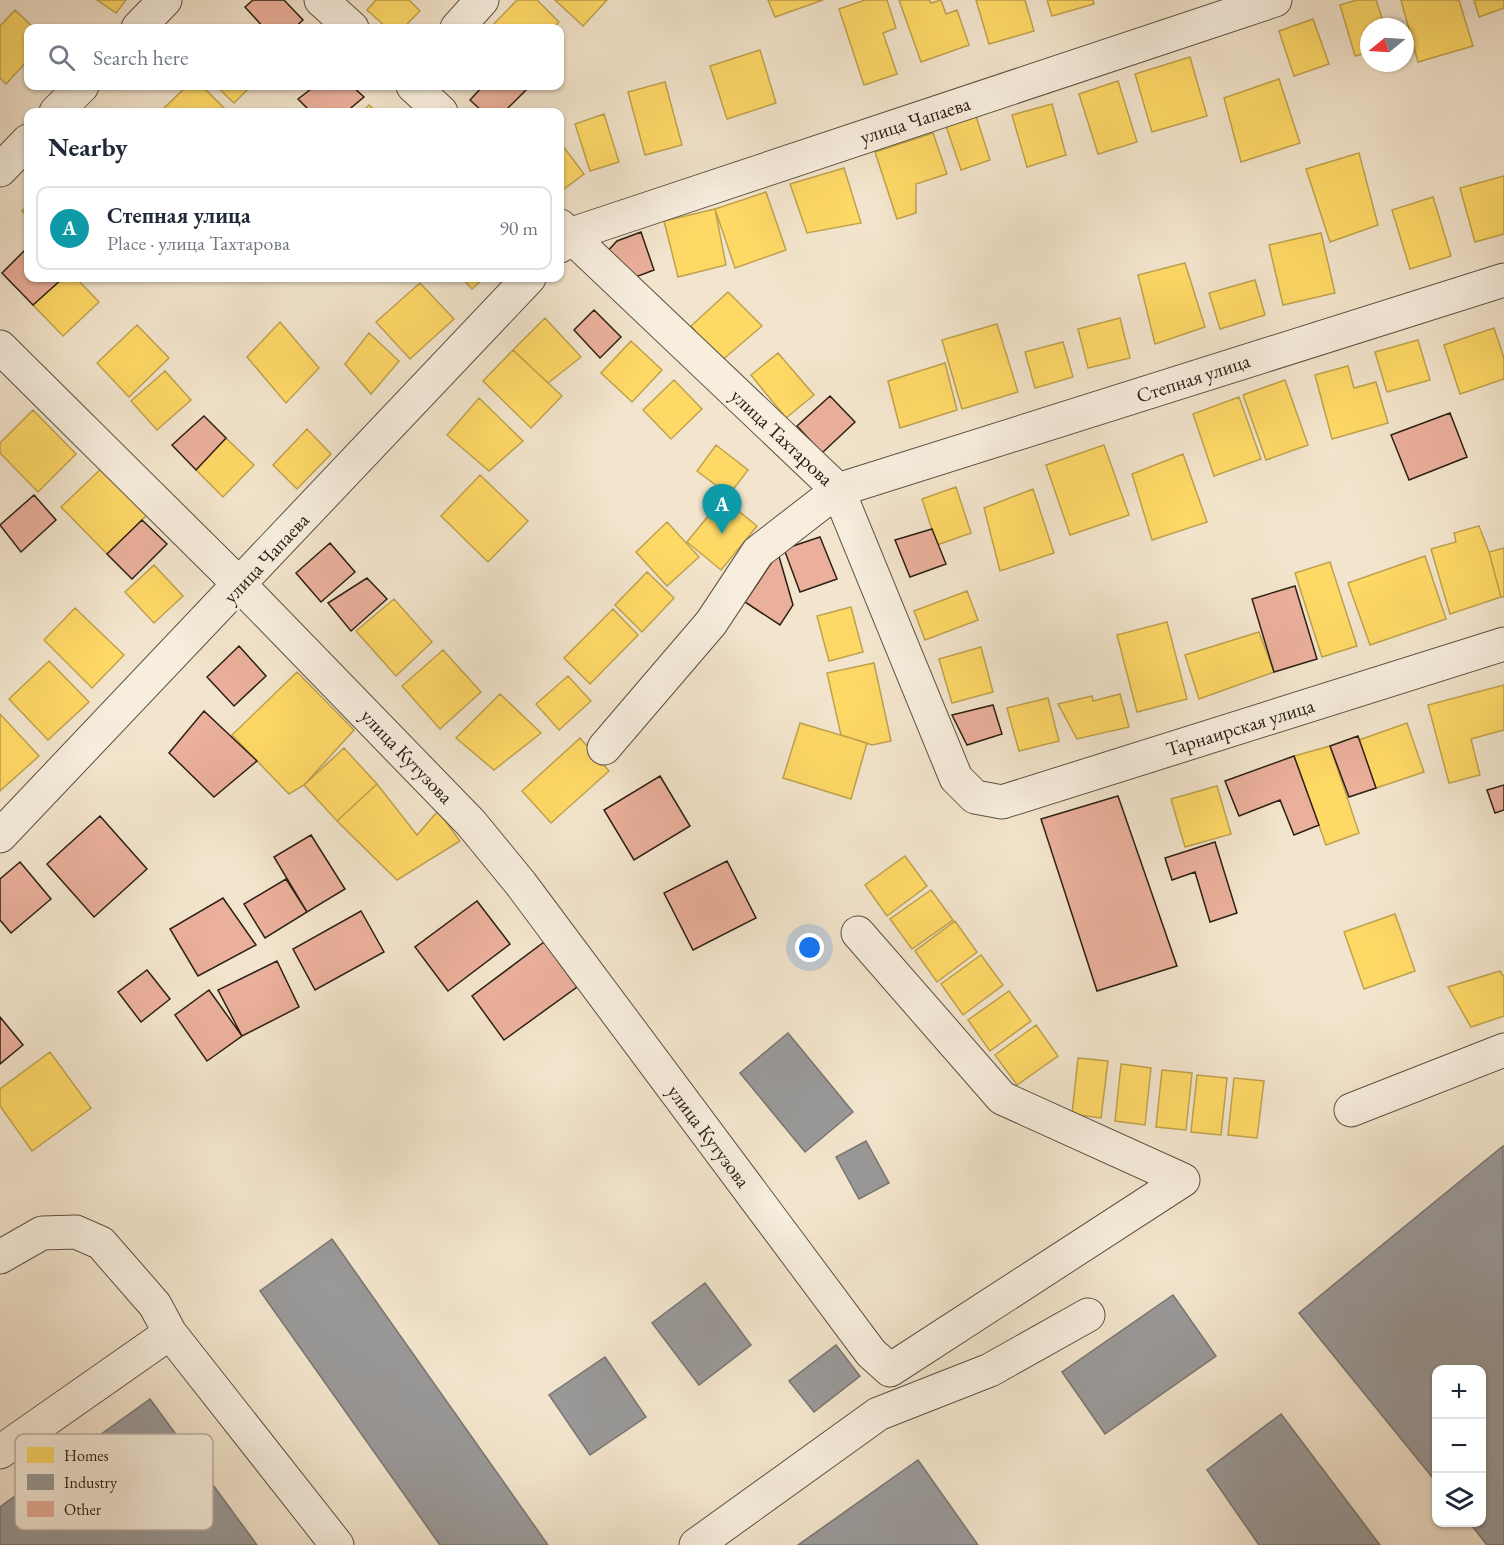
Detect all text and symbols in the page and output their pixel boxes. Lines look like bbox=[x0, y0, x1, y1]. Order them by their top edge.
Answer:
north arrow bbox=[1360, 18, 1414, 72]
search box bbox=[24, 24, 564, 90]
icon: search bbox=[45, 41, 78, 74]
text: Search here bbox=[93, 43, 188, 72]
street label: улица Чапаева bbox=[857, 90, 973, 150]
text: Nearby bbox=[48, 130, 128, 164]
text: Степная улица bbox=[107, 201, 251, 230]
text: A bbox=[62, 215, 77, 241]
text: 90 m bbox=[499, 215, 538, 241]
text: Place · улица Тахтарова bbox=[107, 230, 290, 256]
street label: Степная улица bbox=[1133, 347, 1253, 409]
street label: улица Тахтарова bbox=[725, 383, 839, 491]
pin: A bbox=[702, 484, 742, 534]
street label: улица Чапаева bbox=[217, 507, 315, 609]
street label: Тарнаирская улица bbox=[1163, 692, 1317, 762]
street label: улица Кутузова bbox=[355, 703, 459, 809]
your location bbox=[795, 933, 824, 962]
street label: улица Кутузова bbox=[662, 1079, 756, 1193]
map controls bbox=[1432, 1365, 1486, 1527]
button: + bbox=[1432, 1365, 1486, 1419]
button: − bbox=[1432, 1419, 1486, 1473]
legend bbox=[15, 1434, 213, 1530]
text: Homes bbox=[64, 1445, 109, 1466]
text: Industry bbox=[64, 1472, 118, 1493]
button: layers bbox=[1432, 1473, 1486, 1527]
text: Other bbox=[64, 1499, 102, 1520]

